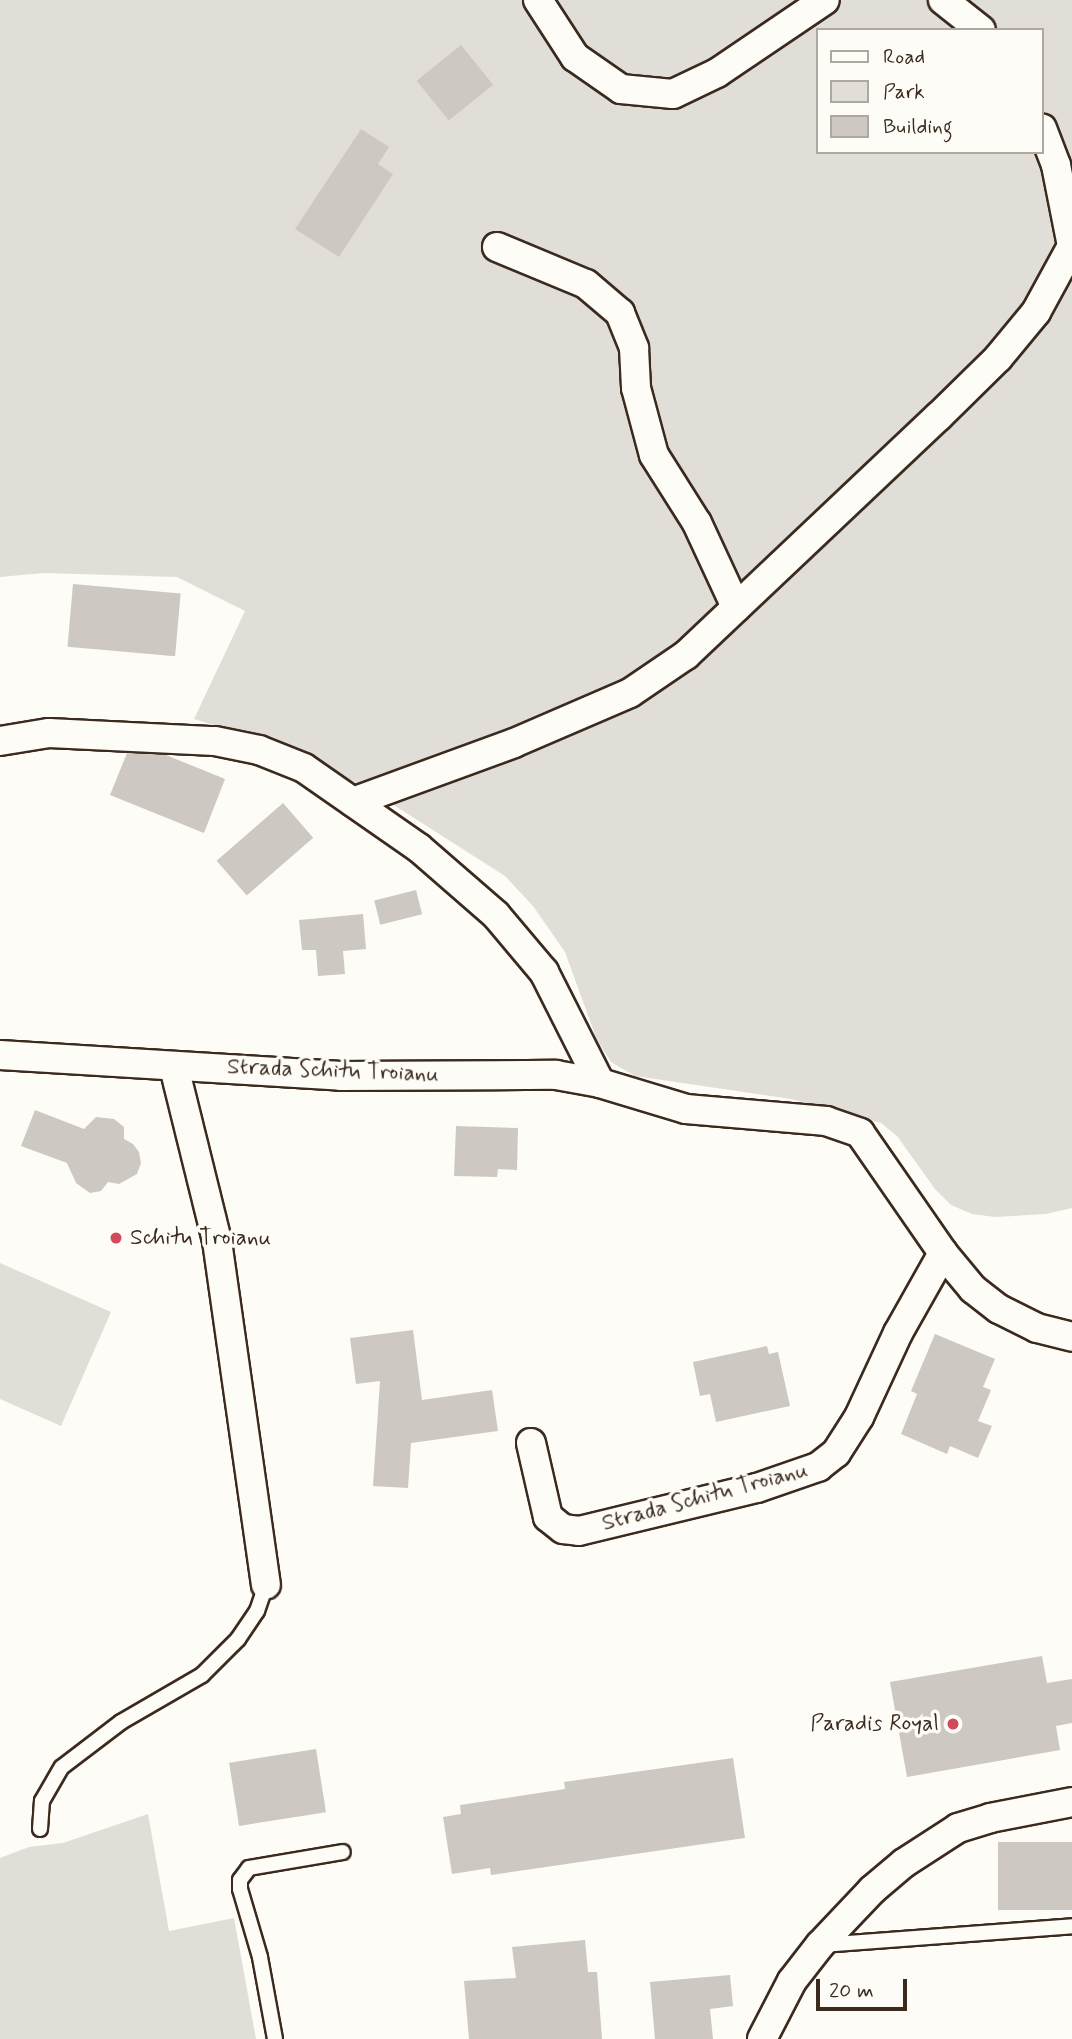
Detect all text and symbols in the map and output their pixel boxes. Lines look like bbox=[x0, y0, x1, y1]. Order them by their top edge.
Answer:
legend bbox=[816, 28, 1044, 154]
text: Road bbox=[883, 43, 925, 71]
text: Park bbox=[883, 78, 925, 106]
text: Building bbox=[883, 113, 953, 141]
street label: Strada Schitu Troianu bbox=[226, 1053, 440, 1089]
place label: Schitu Troianu bbox=[130, 1224, 271, 1252]
marker: Schitu Troianu bbox=[108, 1230, 124, 1246]
street label: Strada Schitu Troianu bbox=[599, 1456, 811, 1538]
place label: Paradis Royal bbox=[810, 1710, 939, 1738]
marker: Paradis Royal bbox=[945, 1716, 961, 1732]
scale bar bbox=[820, 1966, 911, 2010]
text: 20 m bbox=[829, 1977, 874, 2005]

